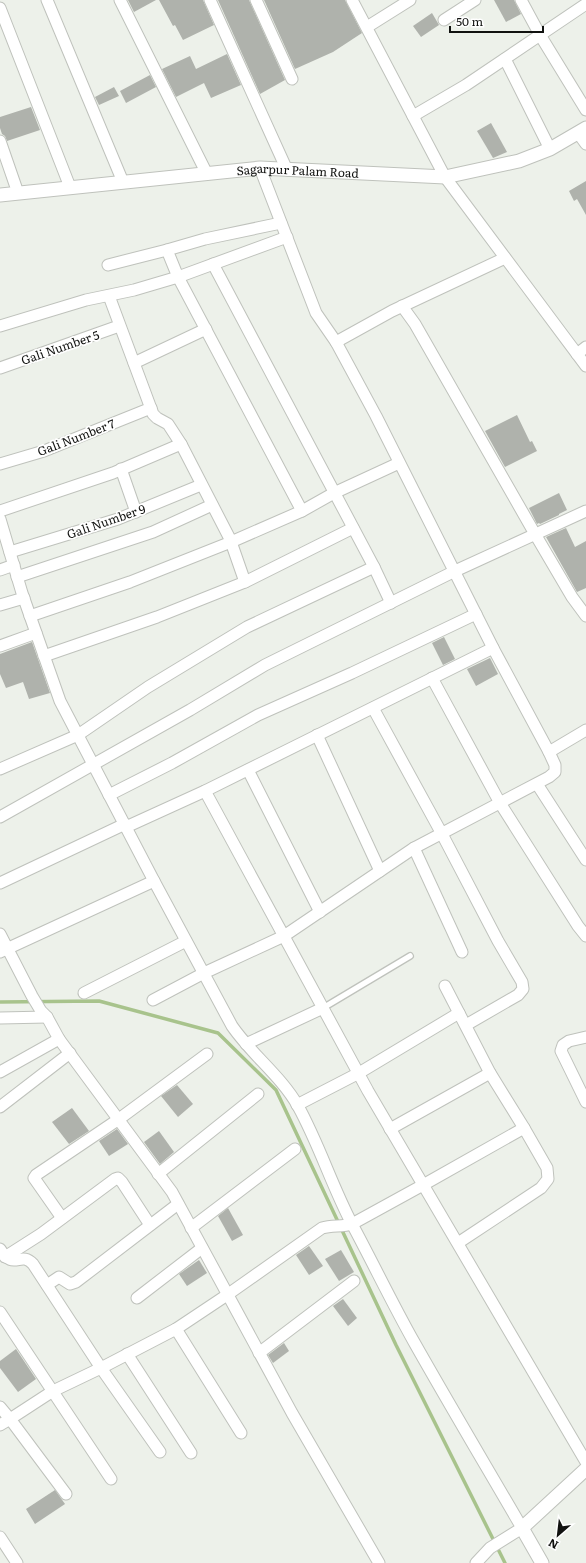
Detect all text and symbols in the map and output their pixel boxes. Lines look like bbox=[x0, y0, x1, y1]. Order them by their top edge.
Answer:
scale bar bbox=[450, 8, 543, 34]
text: 50 m bbox=[456, 12, 483, 30]
street label: Sagarpur Palam Road bbox=[236, 159, 360, 182]
street label: Gali Number 5 bbox=[18, 325, 102, 369]
street label: Gali Number 7 bbox=[35, 414, 117, 460]
street label: Gali Number 9 bbox=[64, 499, 148, 543]
north arrow bbox=[538, 1515, 578, 1555]
text: N bbox=[545, 1535, 561, 1554]

